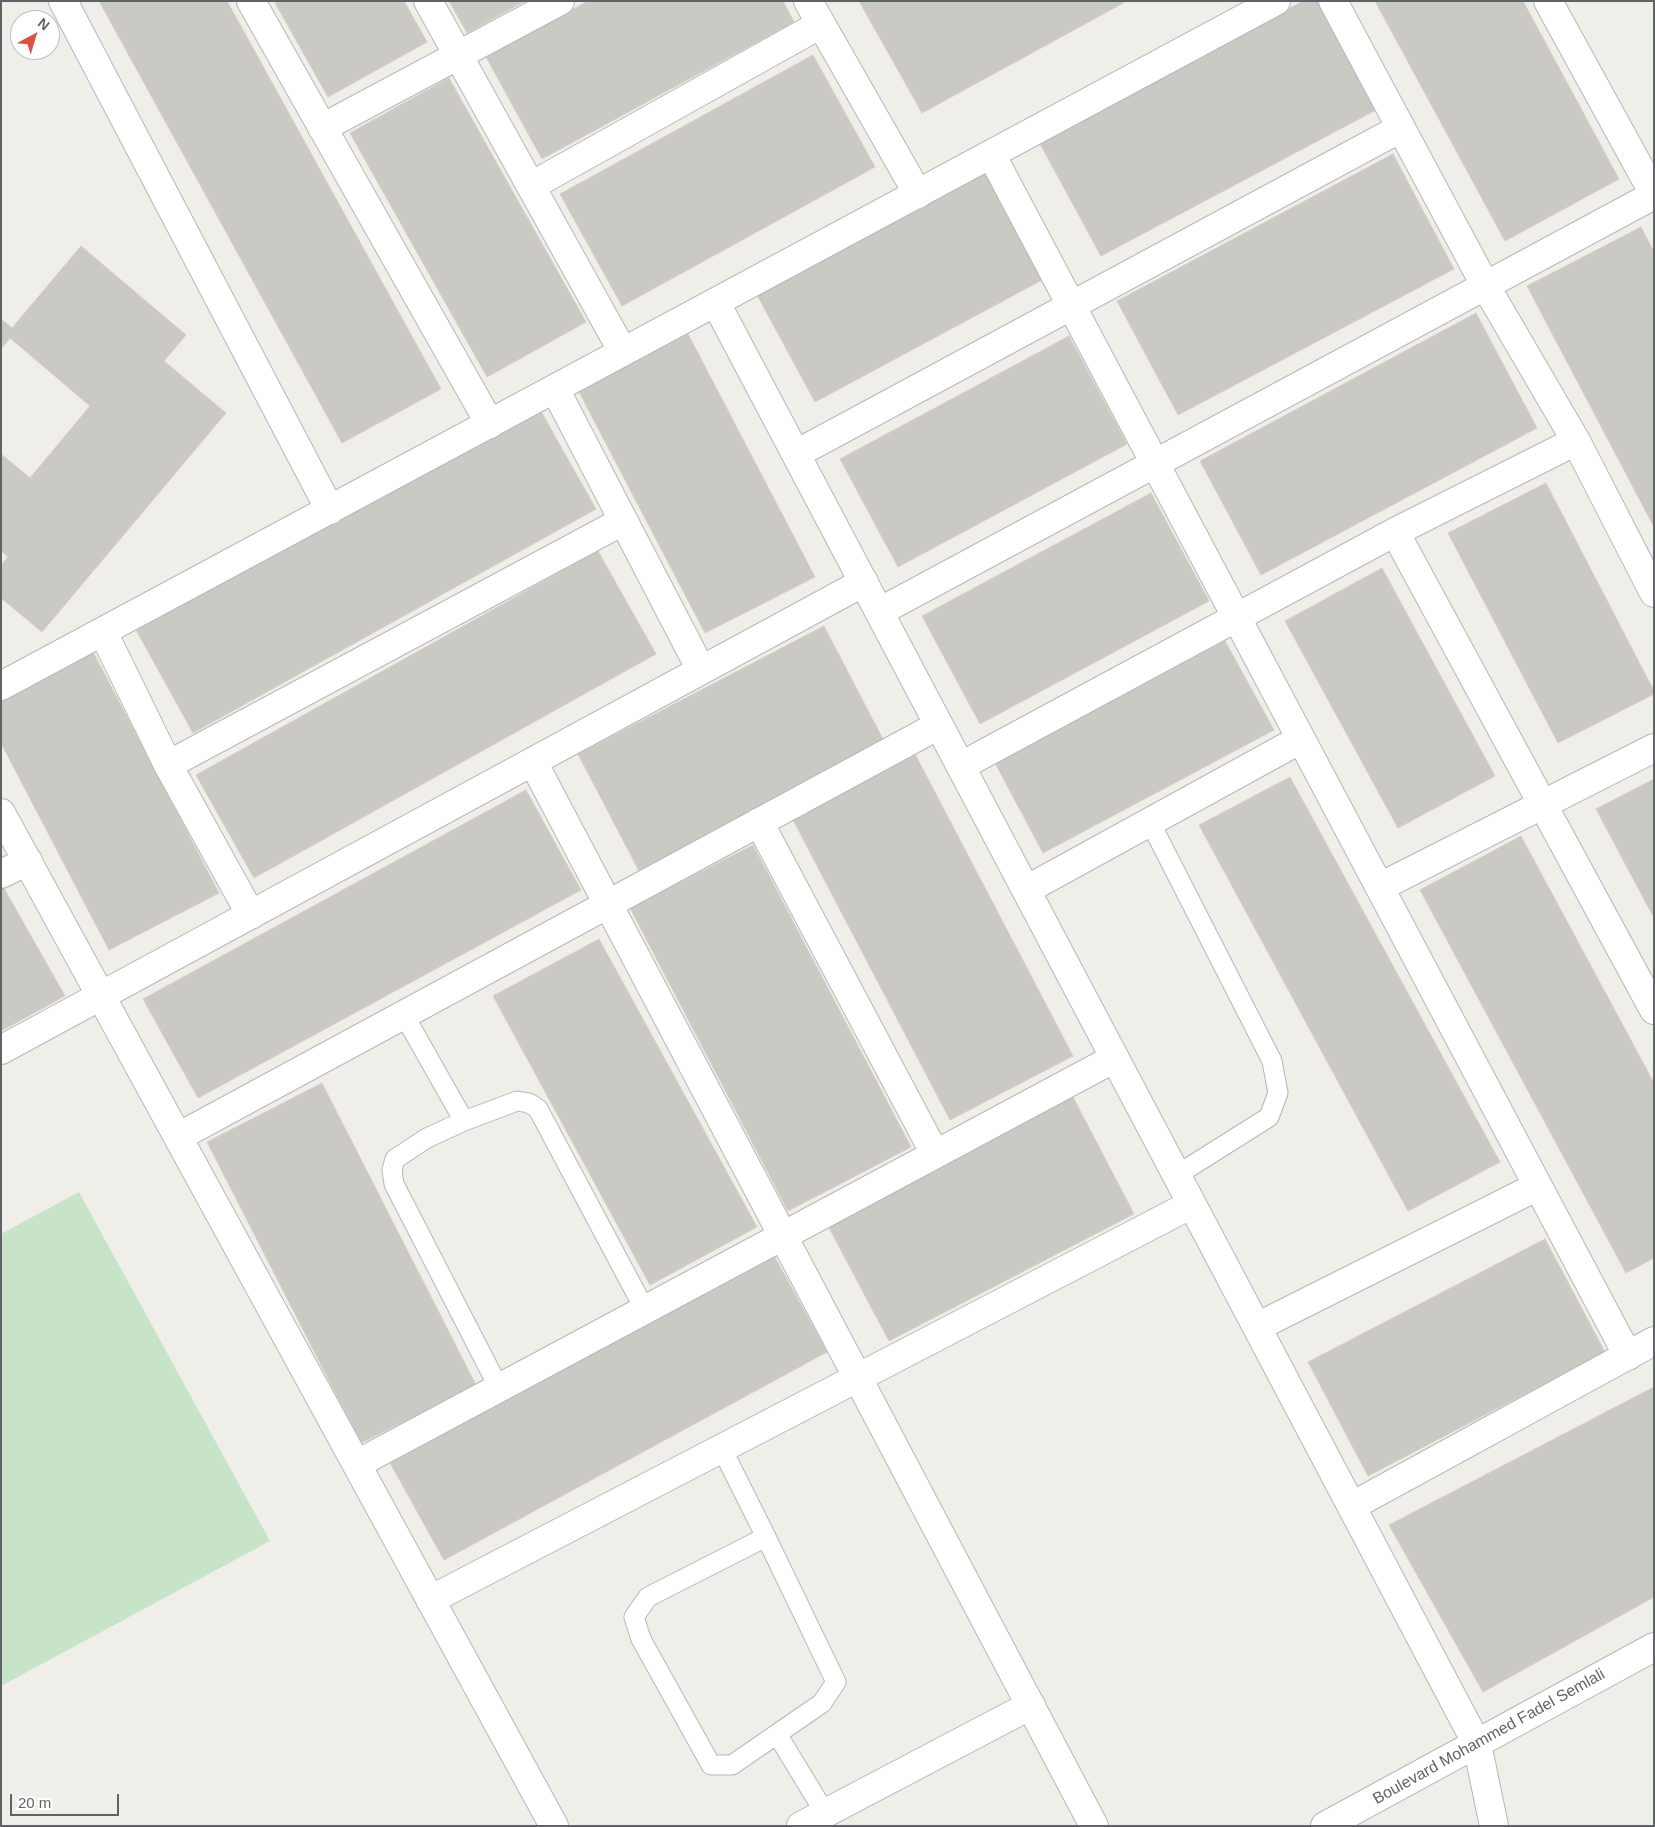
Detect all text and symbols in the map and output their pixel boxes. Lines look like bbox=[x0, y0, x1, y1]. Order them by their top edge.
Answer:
north arrow bbox=[10, 10, 60, 60]
text: N bbox=[35, 15, 53, 34]
street label: Boulevard Mohammed Fadel Semlali bbox=[1370, 1665, 1608, 1809]
scale bar bbox=[12, 1784, 121, 1816]
text: 20 m bbox=[18, 1794, 51, 1811]

